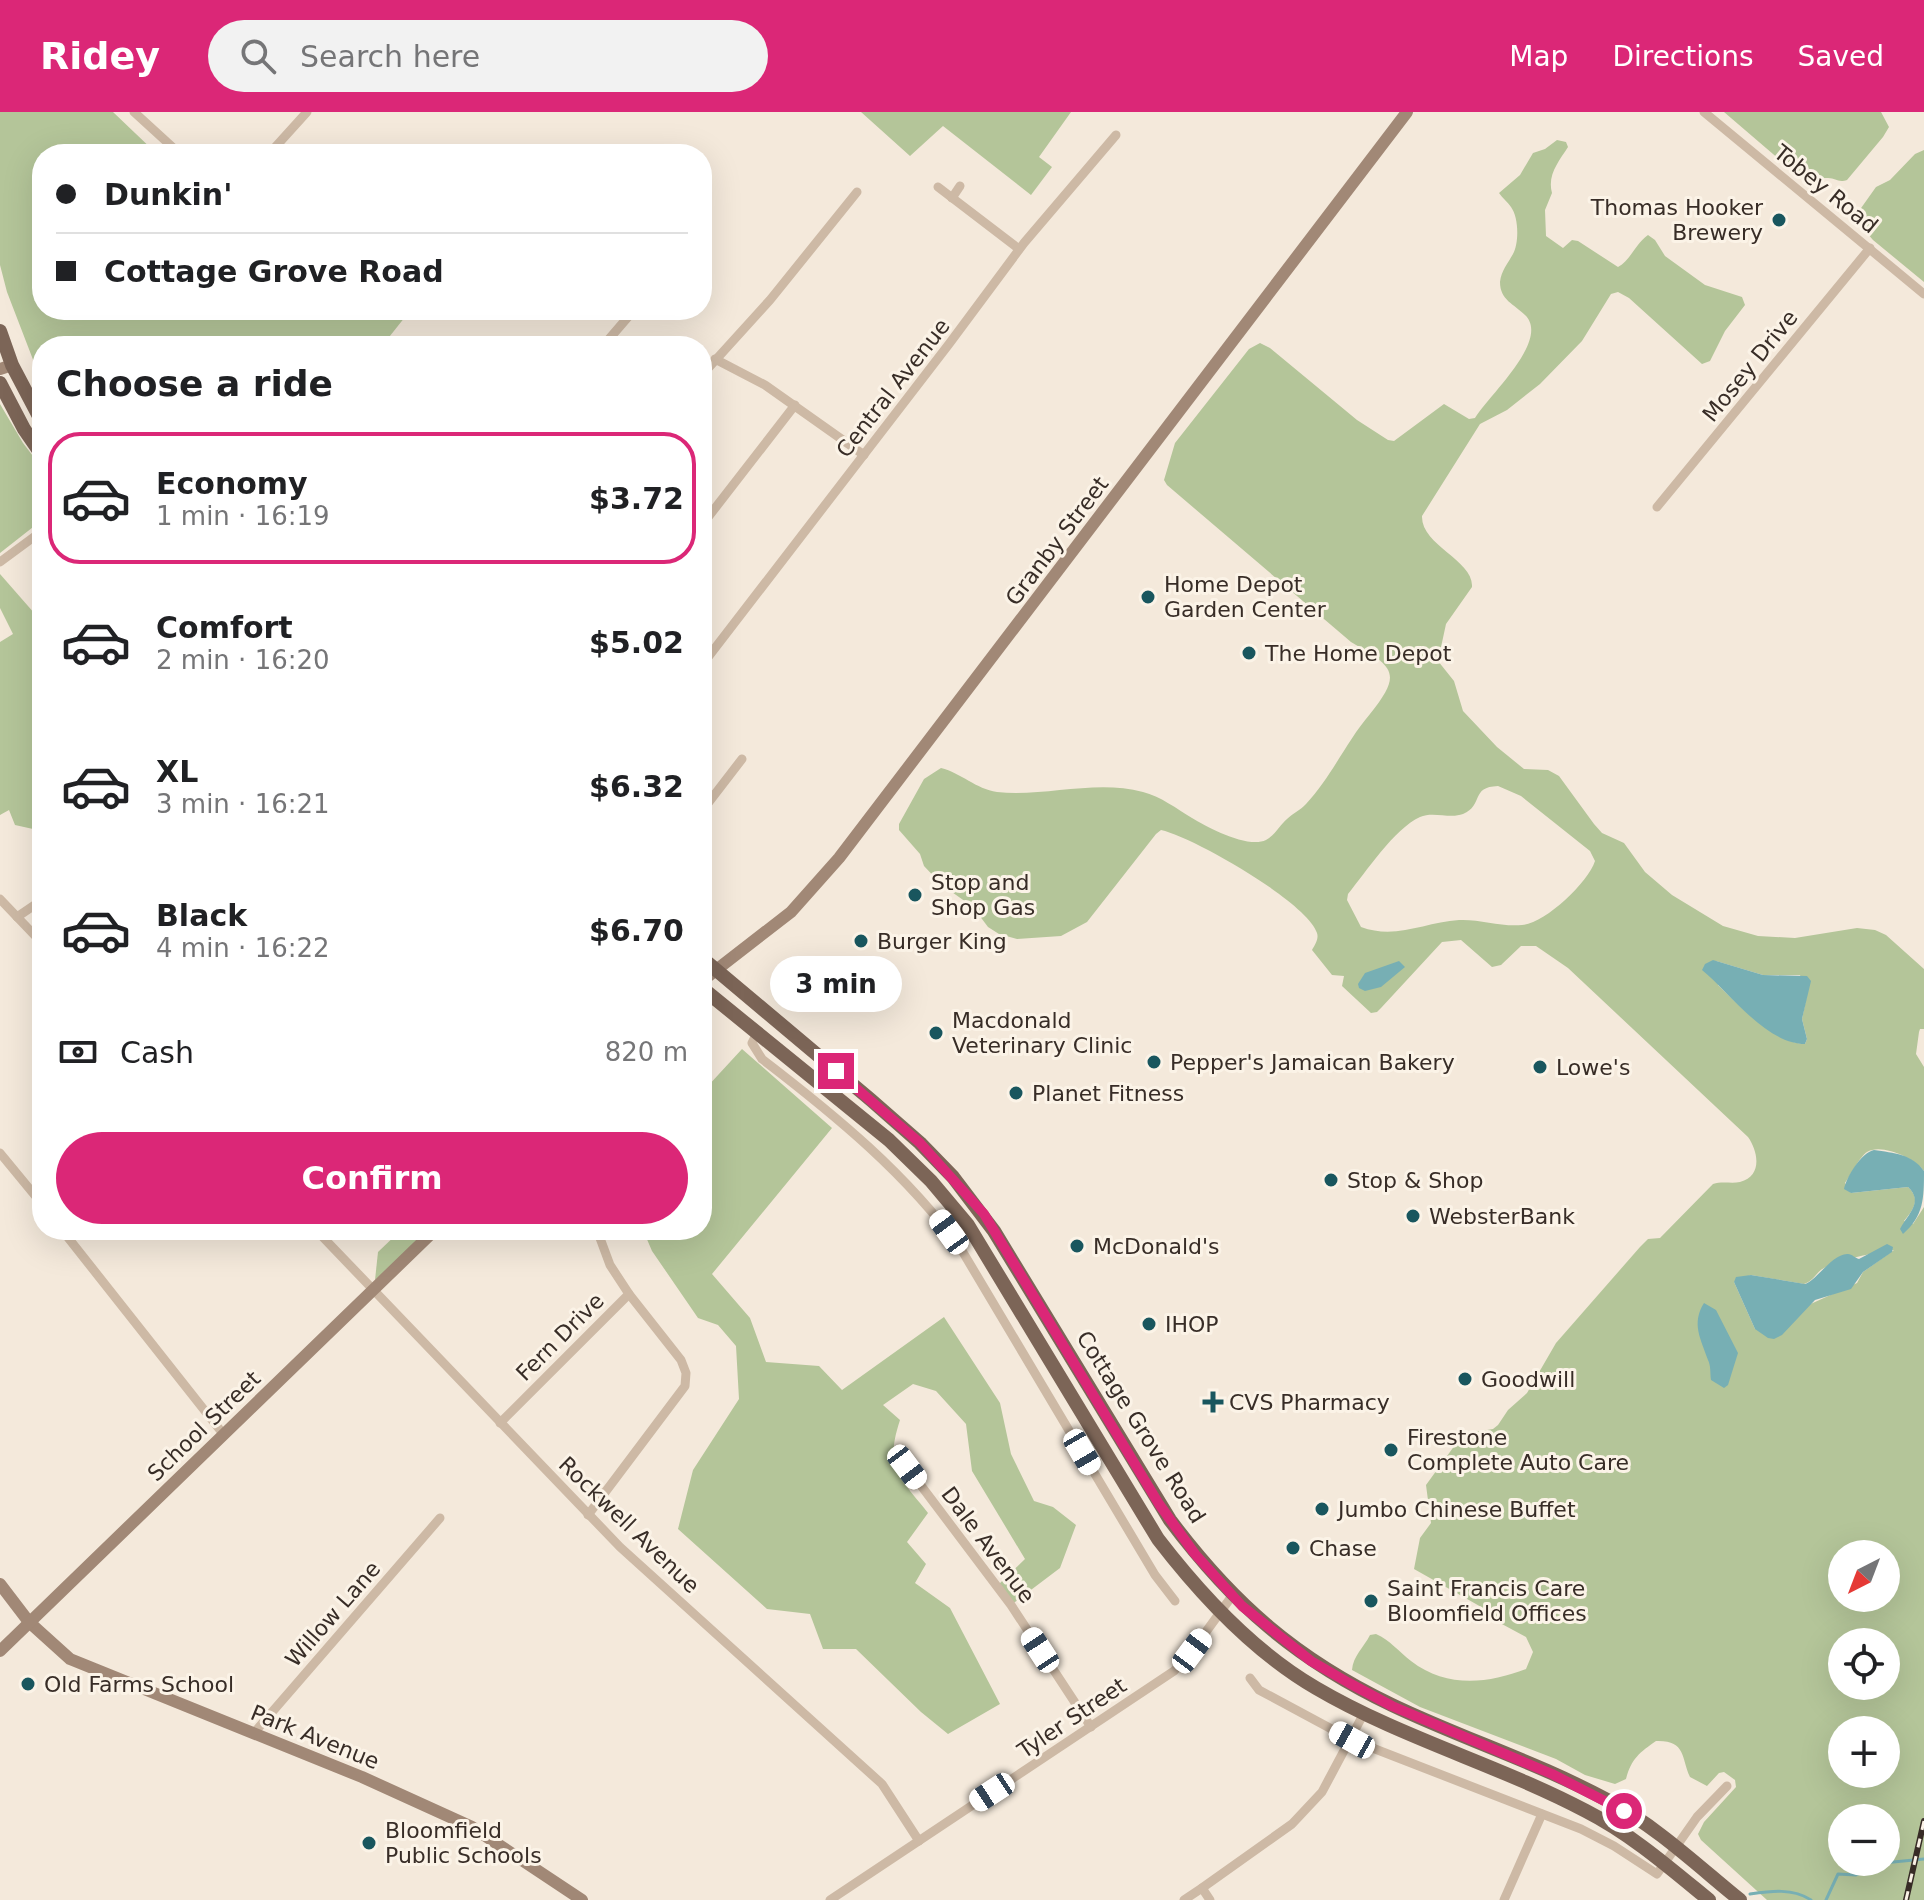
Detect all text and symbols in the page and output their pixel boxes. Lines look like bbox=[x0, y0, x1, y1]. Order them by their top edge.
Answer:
search box bbox=[208, 20, 768, 92]
text: Ridey bbox=[40, 34, 160, 78]
icon: search bbox=[236, 34, 280, 78]
text: Search here bbox=[300, 39, 480, 74]
text: Map bbox=[1509, 40, 1568, 73]
text: Directions bbox=[1612, 40, 1753, 73]
text: Saved bbox=[1797, 40, 1884, 73]
street label: Tobey Road bbox=[1768, 139, 1883, 238]
text: Dunkin' bbox=[104, 177, 232, 212]
place label: Thomas Hooker Brewery bbox=[1590, 195, 1764, 245]
marker: Thomas Hooker Brewery bbox=[1770, 211, 1788, 229]
text: Cottage Grove Road bbox=[104, 254, 444, 289]
street label: Mosey Drive bbox=[1697, 305, 1803, 427]
street label: Central Avenue bbox=[831, 314, 955, 462]
text: Choose a ride bbox=[56, 363, 333, 404]
icon: car bbox=[60, 462, 132, 534]
text: Economy bbox=[156, 466, 308, 501]
street label: Granby Street bbox=[1001, 472, 1114, 610]
text: $3.72 bbox=[589, 481, 684, 516]
text: 1 min · 16:19 bbox=[156, 501, 330, 531]
place label: Home Depot Garden Center bbox=[1164, 572, 1327, 622]
marker: Home Depot Garden Center bbox=[1139, 588, 1157, 606]
icon: car bbox=[60, 606, 132, 678]
text: Comfort bbox=[156, 610, 293, 645]
text: $5.02 bbox=[589, 625, 684, 660]
place label: The Home Depot bbox=[1264, 641, 1452, 666]
marker: The Home Depot bbox=[1240, 644, 1258, 662]
text: 2 min · 16:20 bbox=[156, 645, 330, 675]
icon: car bbox=[60, 750, 132, 822]
text: XL bbox=[156, 754, 198, 789]
text: $6.32 bbox=[589, 769, 684, 804]
text: 3 min · 16:21 bbox=[156, 789, 330, 819]
place label: Stop and Shop Gas bbox=[931, 870, 1035, 920]
marker: Stop and Shop Gas bbox=[906, 886, 924, 904]
icon: car bbox=[60, 894, 132, 966]
text: Black bbox=[156, 898, 247, 933]
text: $6.70 bbox=[589, 913, 684, 948]
place label: Burger King bbox=[877, 929, 1007, 954]
marker: Burger King bbox=[852, 932, 870, 950]
text: 4 min · 16:22 bbox=[156, 933, 330, 963]
callout: 3 min bbox=[770, 955, 902, 1011]
text: 3 min bbox=[795, 969, 877, 999]
place label: Macdonald Veterinary Clinic bbox=[952, 1008, 1132, 1058]
marker: Macdonald Veterinary Clinic bbox=[927, 1024, 945, 1042]
icon: cash bbox=[56, 1030, 100, 1074]
text: Cash bbox=[120, 1035, 194, 1070]
text: 820 m bbox=[605, 1037, 688, 1067]
place label: Pepper's Jamaican Bakery bbox=[1170, 1050, 1455, 1075]
route end bbox=[818, 1053, 854, 1089]
marker: Pepper's Jamaican Bakery bbox=[1145, 1053, 1163, 1071]
place label: Lowe's bbox=[1556, 1055, 1630, 1080]
marker: Lowe's bbox=[1531, 1058, 1549, 1076]
place label: Planet Fitness bbox=[1032, 1081, 1184, 1106]
marker: Planet Fitness bbox=[1007, 1084, 1025, 1102]
button: Confirm bbox=[56, 1132, 688, 1224]
place label: Stop & Shop bbox=[1347, 1168, 1484, 1193]
marker: Stop & Shop bbox=[1322, 1171, 1340, 1189]
place label: WebsterBank bbox=[1429, 1204, 1575, 1229]
car bbox=[925, 1206, 973, 1258]
marker: WebsterBank bbox=[1404, 1207, 1422, 1225]
place label: McDonald's bbox=[1093, 1234, 1220, 1259]
marker: McDonald's bbox=[1068, 1237, 1086, 1255]
street label: Fern Drive bbox=[511, 1288, 609, 1386]
place label: IHOP bbox=[1165, 1312, 1219, 1337]
marker: IHOP bbox=[1140, 1315, 1158, 1333]
street label: Cottage Grove Road bbox=[1072, 1326, 1210, 1528]
street label: School Street bbox=[142, 1366, 266, 1486]
place label: Goodwill bbox=[1481, 1367, 1575, 1392]
marker: Goodwill bbox=[1456, 1370, 1474, 1388]
place label: CVS Pharmacy bbox=[1229, 1390, 1390, 1415]
marker: CVS Pharmacy bbox=[1204, 1393, 1222, 1411]
car bbox=[1060, 1425, 1104, 1479]
place label: Firestone Complete Auto Care bbox=[1407, 1425, 1629, 1475]
car bbox=[883, 1441, 931, 1493]
marker: Firestone Complete Auto Care bbox=[1382, 1441, 1400, 1459]
street label: Rockwell Avenue bbox=[554, 1452, 704, 1598]
street label: Dale Avenue bbox=[936, 1482, 1040, 1608]
place label: Jumbo Chinese Buffet bbox=[1336, 1497, 1576, 1522]
marker: Jumbo Chinese Buffet bbox=[1313, 1500, 1331, 1518]
place label: Chase bbox=[1309, 1536, 1377, 1561]
marker: Chase bbox=[1284, 1539, 1302, 1557]
north arrow bbox=[1828, 1540, 1900, 1612]
map controls bbox=[1828, 1540, 1900, 1876]
street label: Willow Lane bbox=[281, 1556, 385, 1672]
place label: Saint Francis Care Bloomfield Offices bbox=[1387, 1576, 1587, 1626]
marker: Saint Francis Care Bloomfield Offices bbox=[1362, 1592, 1380, 1610]
car bbox=[1017, 1623, 1063, 1677]
car bbox=[1168, 1625, 1216, 1677]
button: locate bbox=[1828, 1628, 1900, 1700]
place label: Old Farms School bbox=[44, 1672, 234, 1697]
street label: Tyler Street bbox=[1012, 1672, 1131, 1764]
marker: Old Farms School bbox=[19, 1675, 37, 1693]
street label: Park Avenue bbox=[247, 1700, 383, 1774]
button: + bbox=[1828, 1716, 1900, 1788]
car bbox=[1325, 1718, 1379, 1762]
car bbox=[965, 1769, 1019, 1815]
route start bbox=[1606, 1793, 1642, 1829]
button: − bbox=[1828, 1804, 1900, 1876]
place label: Bloomfield Public Schools bbox=[385, 1818, 542, 1868]
marker: Bloomfield Public Schools bbox=[360, 1834, 378, 1852]

